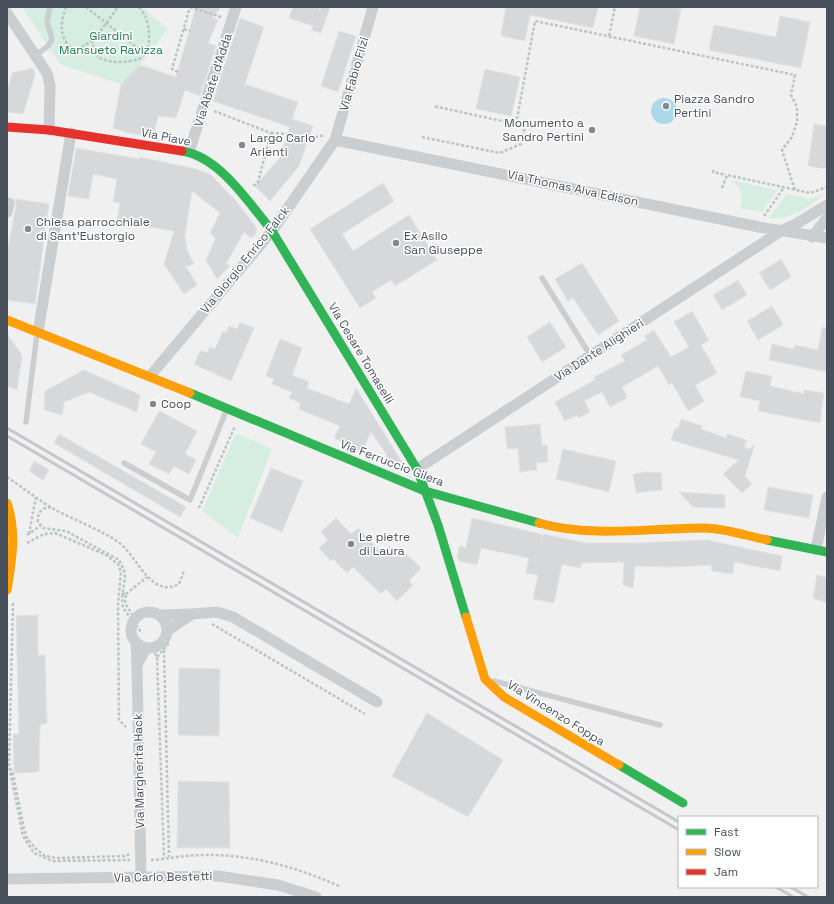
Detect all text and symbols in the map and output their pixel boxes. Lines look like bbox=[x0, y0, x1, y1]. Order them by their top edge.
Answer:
park label: Giardini Mansueto Ravizza bbox=[59, 28, 163, 58]
street label: Via Abate d'Adda bbox=[190, 31, 236, 129]
street label: Via Fabio Filzi bbox=[336, 35, 372, 113]
place label: Piazza Sandro Pertini bbox=[674, 91, 755, 121]
marker: Piazza Sandro Pertini bbox=[661, 101, 671, 111]
place label: Monumento a Sandro Pertini bbox=[502, 115, 584, 145]
street label: Via Piave bbox=[140, 124, 192, 150]
marker: Monumento a Sandro Pertini bbox=[587, 125, 597, 135]
place label: Largo Carlo Arienti bbox=[250, 130, 315, 160]
marker: Largo Carlo Arienti bbox=[237, 140, 247, 150]
street label: Via Thomas Alva Edison bbox=[506, 166, 640, 210]
street label: Via Giorgio Enrico Falck bbox=[197, 203, 293, 317]
place label: Chiesa parrocchiale di Sant'Eustorgio bbox=[36, 214, 150, 244]
marker: Chiesa parrocchiale di Sant'Eustorgio bbox=[23, 224, 33, 234]
place label: Ex Asilo San Giuseppe bbox=[404, 228, 483, 258]
marker: Ex Asilo San Giuseppe bbox=[391, 238, 401, 248]
street label: Via Cesare Tomaselli bbox=[324, 299, 398, 407]
street label: Via Dante Alighieri bbox=[551, 315, 647, 385]
place label: Coop bbox=[161, 396, 192, 412]
marker: Coop bbox=[148, 399, 158, 409]
street label: Via Ferruccio Gilera bbox=[338, 436, 446, 490]
place label: Le pietre di Laura bbox=[359, 529, 410, 559]
marker: Le pietre di Laura bbox=[346, 539, 356, 549]
street label: Via Vincenzo Foppa bbox=[504, 676, 608, 750]
street label: Via Margherita Hack bbox=[130, 713, 148, 829]
legend bbox=[678, 816, 818, 888]
text: Fast bbox=[714, 824, 739, 840]
text: Slow bbox=[714, 844, 741, 860]
text: Jam bbox=[714, 864, 738, 880]
street label: Via Carlo Bestetti bbox=[113, 868, 213, 886]

